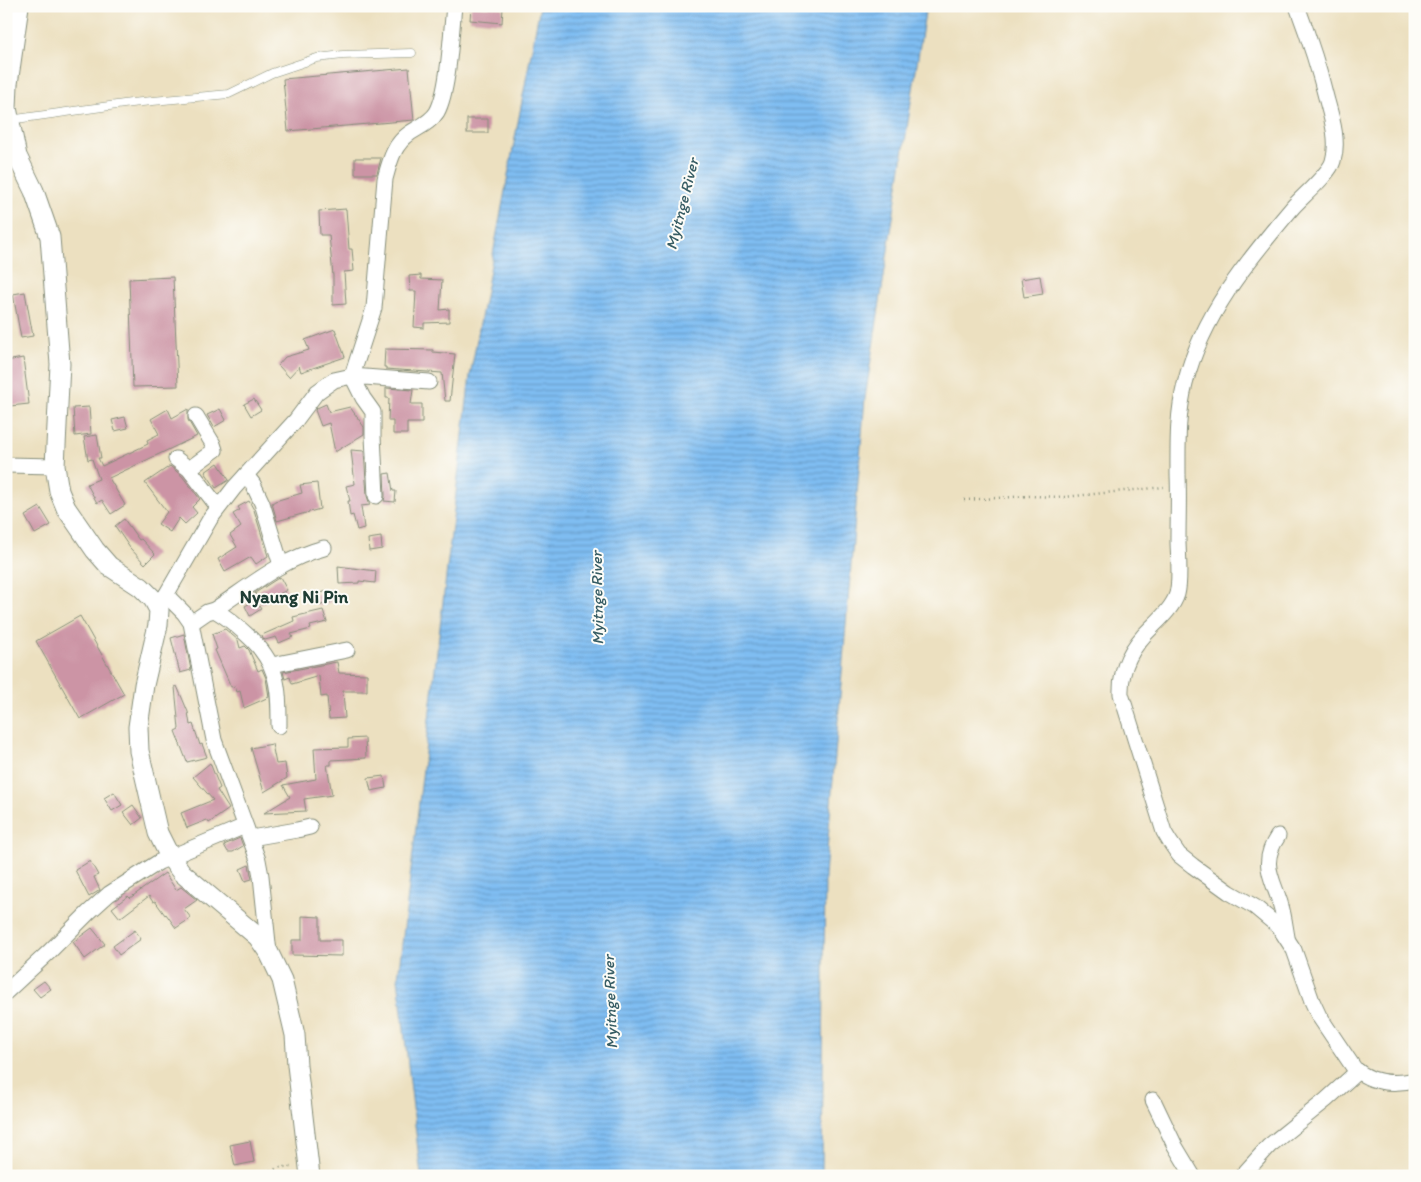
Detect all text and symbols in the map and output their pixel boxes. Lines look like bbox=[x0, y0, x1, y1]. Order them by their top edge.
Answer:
water label: Myitnge River bbox=[661, 155, 703, 252]
water label: Myitnge River bbox=[587, 549, 607, 645]
district label: Nyaung Ni Pin bbox=[240, 586, 349, 608]
water label: Myitnge River bbox=[599, 953, 621, 1049]

